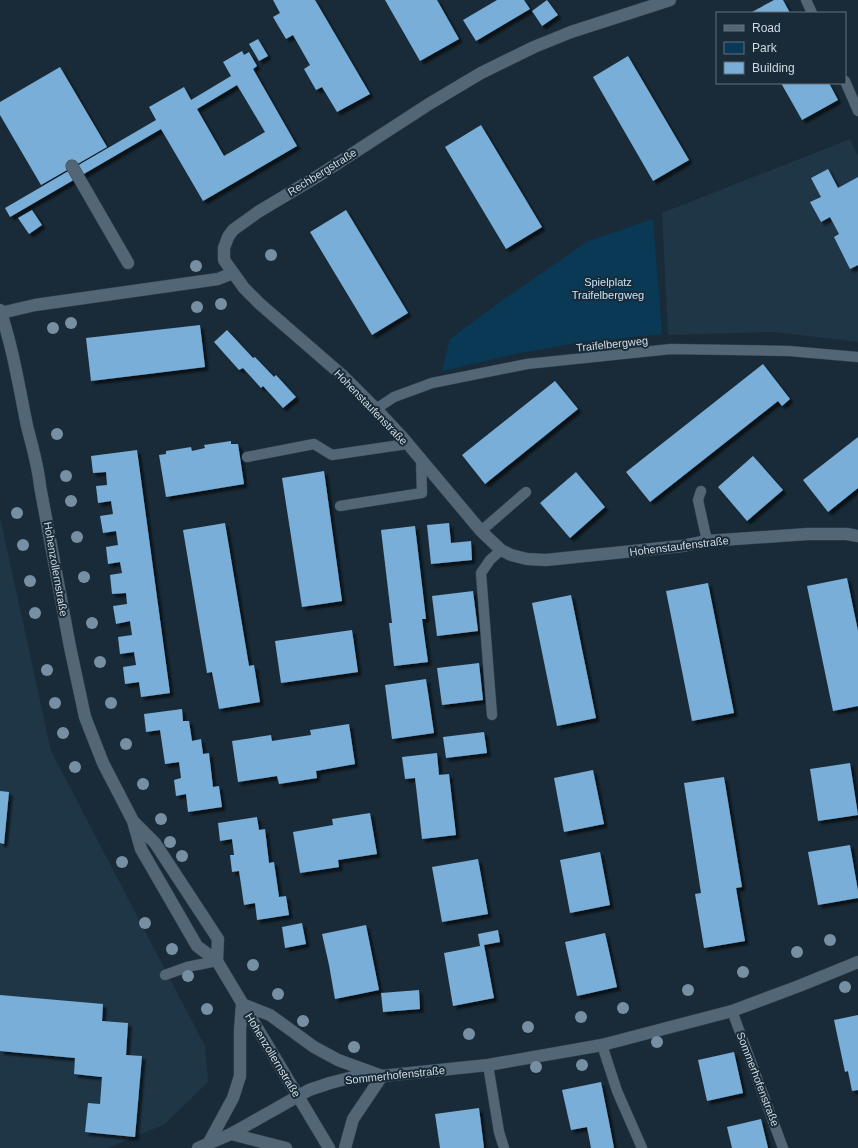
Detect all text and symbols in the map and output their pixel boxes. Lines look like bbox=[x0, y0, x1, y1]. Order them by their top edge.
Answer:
legend bbox=[716, 12, 846, 84]
text: Road bbox=[752, 21, 781, 35]
text: Park bbox=[752, 41, 778, 55]
text: Building bbox=[752, 61, 795, 75]
street label: Rechbergstraße bbox=[285, 146, 359, 198]
park label: Spielplatz Traifelbergweg bbox=[572, 276, 644, 301]
street label: Traifelbergweg bbox=[575, 334, 649, 354]
street label: Hohenstaufenstraße bbox=[332, 367, 410, 447]
street label: Hohenzollernstraße bbox=[42, 521, 70, 617]
street label: Hohenstaufenstraße bbox=[629, 534, 729, 558]
street label: Hohenzollernstraße bbox=[243, 1011, 303, 1099]
street label: Sommerhofenstraße bbox=[734, 1030, 782, 1128]
street label: Sommerhofenstraße bbox=[345, 1064, 445, 1086]

